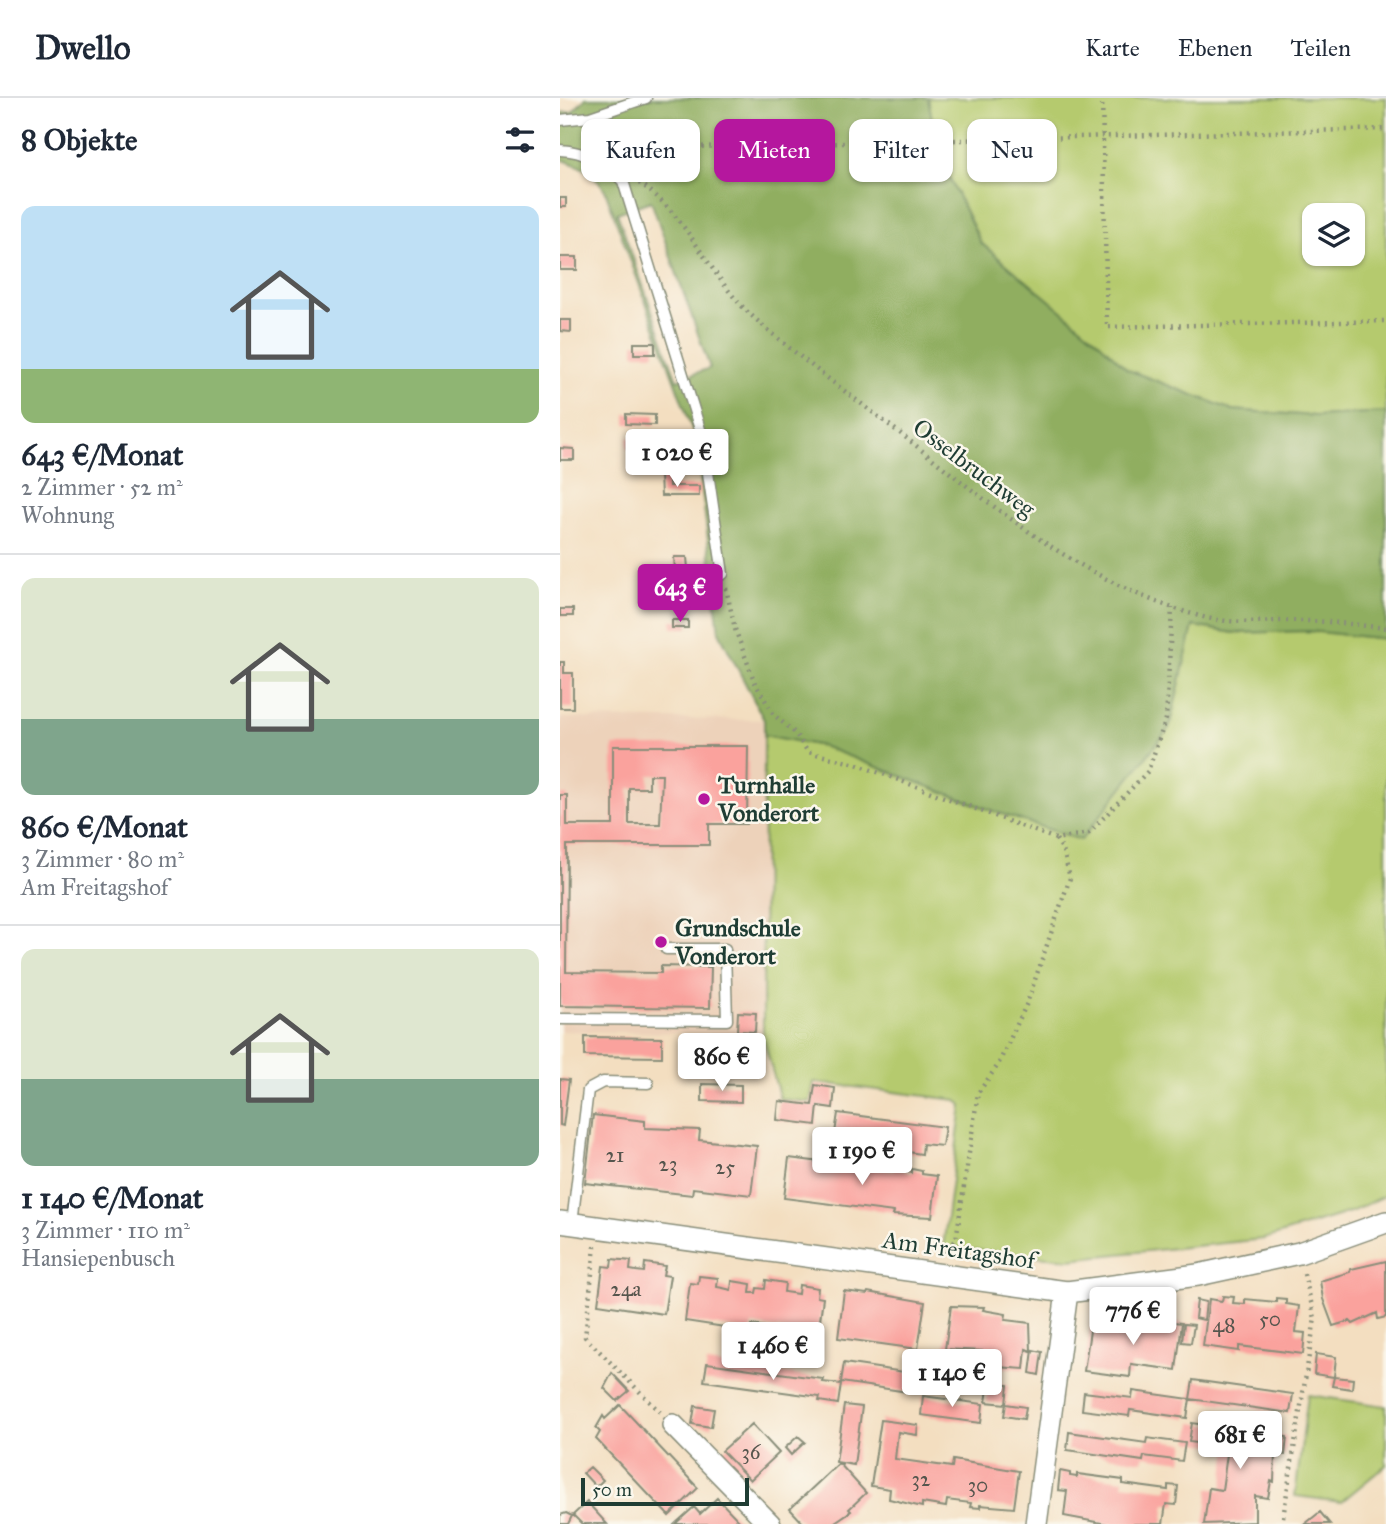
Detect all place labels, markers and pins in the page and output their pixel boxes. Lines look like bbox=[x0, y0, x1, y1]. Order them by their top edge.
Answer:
pin: 1 020 € bbox=[612, 430, 742, 489]
pin: 643 € bbox=[631, 564, 729, 624]
place label: Turnhalle Vonderort bbox=[717, 770, 819, 828]
marker: Turnhalle Vonderort bbox=[696, 791, 712, 807]
place label: Grundschule Vonderort bbox=[674, 913, 801, 971]
marker: Grundschule Vonderort bbox=[653, 934, 669, 950]
pin: 860 € bbox=[673, 1034, 771, 1093]
pin: 1 190 € bbox=[797, 1128, 927, 1187]
pin: 776 € bbox=[1084, 1288, 1182, 1347]
pin: 1 460 € bbox=[708, 1322, 838, 1382]
pin: 1 140 € bbox=[887, 1350, 1017, 1409]
pin: 681 € bbox=[1191, 1412, 1289, 1471]

